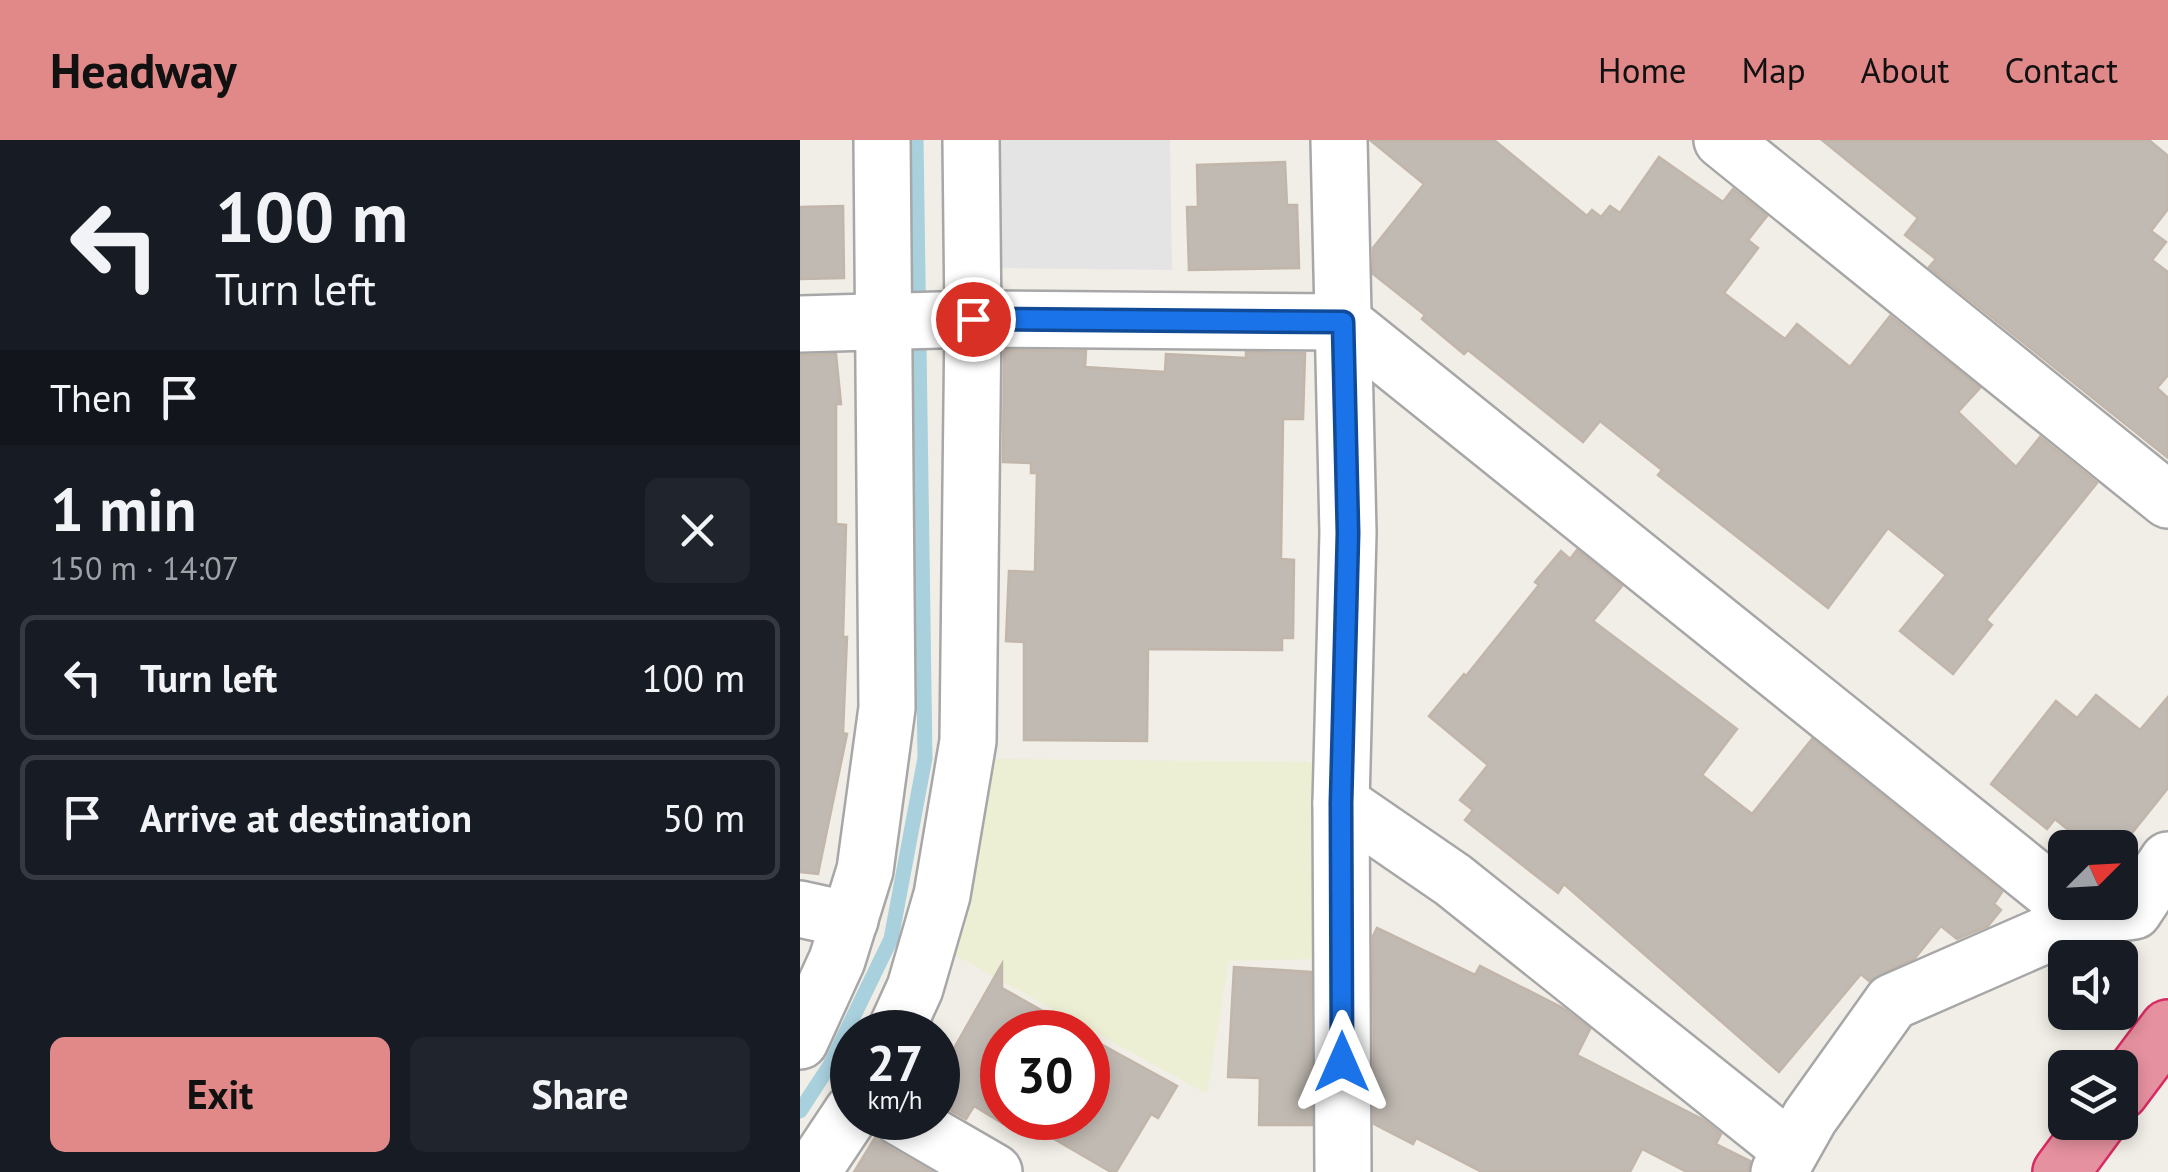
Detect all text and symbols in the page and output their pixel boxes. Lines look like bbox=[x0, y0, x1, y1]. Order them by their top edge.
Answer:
text: Headway bbox=[50, 39, 237, 101]
text: Home bbox=[1598, 47, 1687, 93]
text: Map bbox=[1742, 47, 1806, 93]
text: About bbox=[1861, 47, 1949, 93]
text: Contact bbox=[2004, 47, 2118, 93]
text: 100 m bbox=[215, 171, 408, 261]
icon: left bbox=[50, 180, 180, 310]
text: Turn left bbox=[215, 259, 376, 317]
pin bbox=[931, 277, 1016, 362]
icon: arrive bbox=[946, 292, 1001, 347]
icon: arrive bbox=[152, 370, 207, 425]
text: Then bbox=[50, 373, 132, 422]
text: 1 min bbox=[50, 470, 196, 548]
button: close bbox=[645, 478, 750, 583]
text: 150 m · 14:07 bbox=[50, 547, 239, 589]
icon: left bbox=[55, 650, 110, 705]
text: Turn left bbox=[140, 653, 277, 702]
text: 100 m bbox=[642, 653, 745, 702]
icon: arrive bbox=[55, 790, 110, 845]
text: Arrive at destination bbox=[140, 793, 472, 842]
text: 50 m bbox=[663, 793, 745, 842]
north arrow bbox=[2048, 830, 2138, 920]
map controls bbox=[2048, 830, 2138, 1140]
button: sound bbox=[2048, 940, 2138, 1030]
speed limit sign: 30 bbox=[980, 1010, 1110, 1140]
position arrow bbox=[1290, 1010, 1394, 1114]
text: 27 bbox=[867, 1030, 923, 1095]
button: Exit bbox=[50, 1037, 390, 1152]
button: Share bbox=[410, 1037, 750, 1152]
button: layers bbox=[2048, 1050, 2138, 1140]
text: km/h bbox=[868, 1084, 922, 1116]

